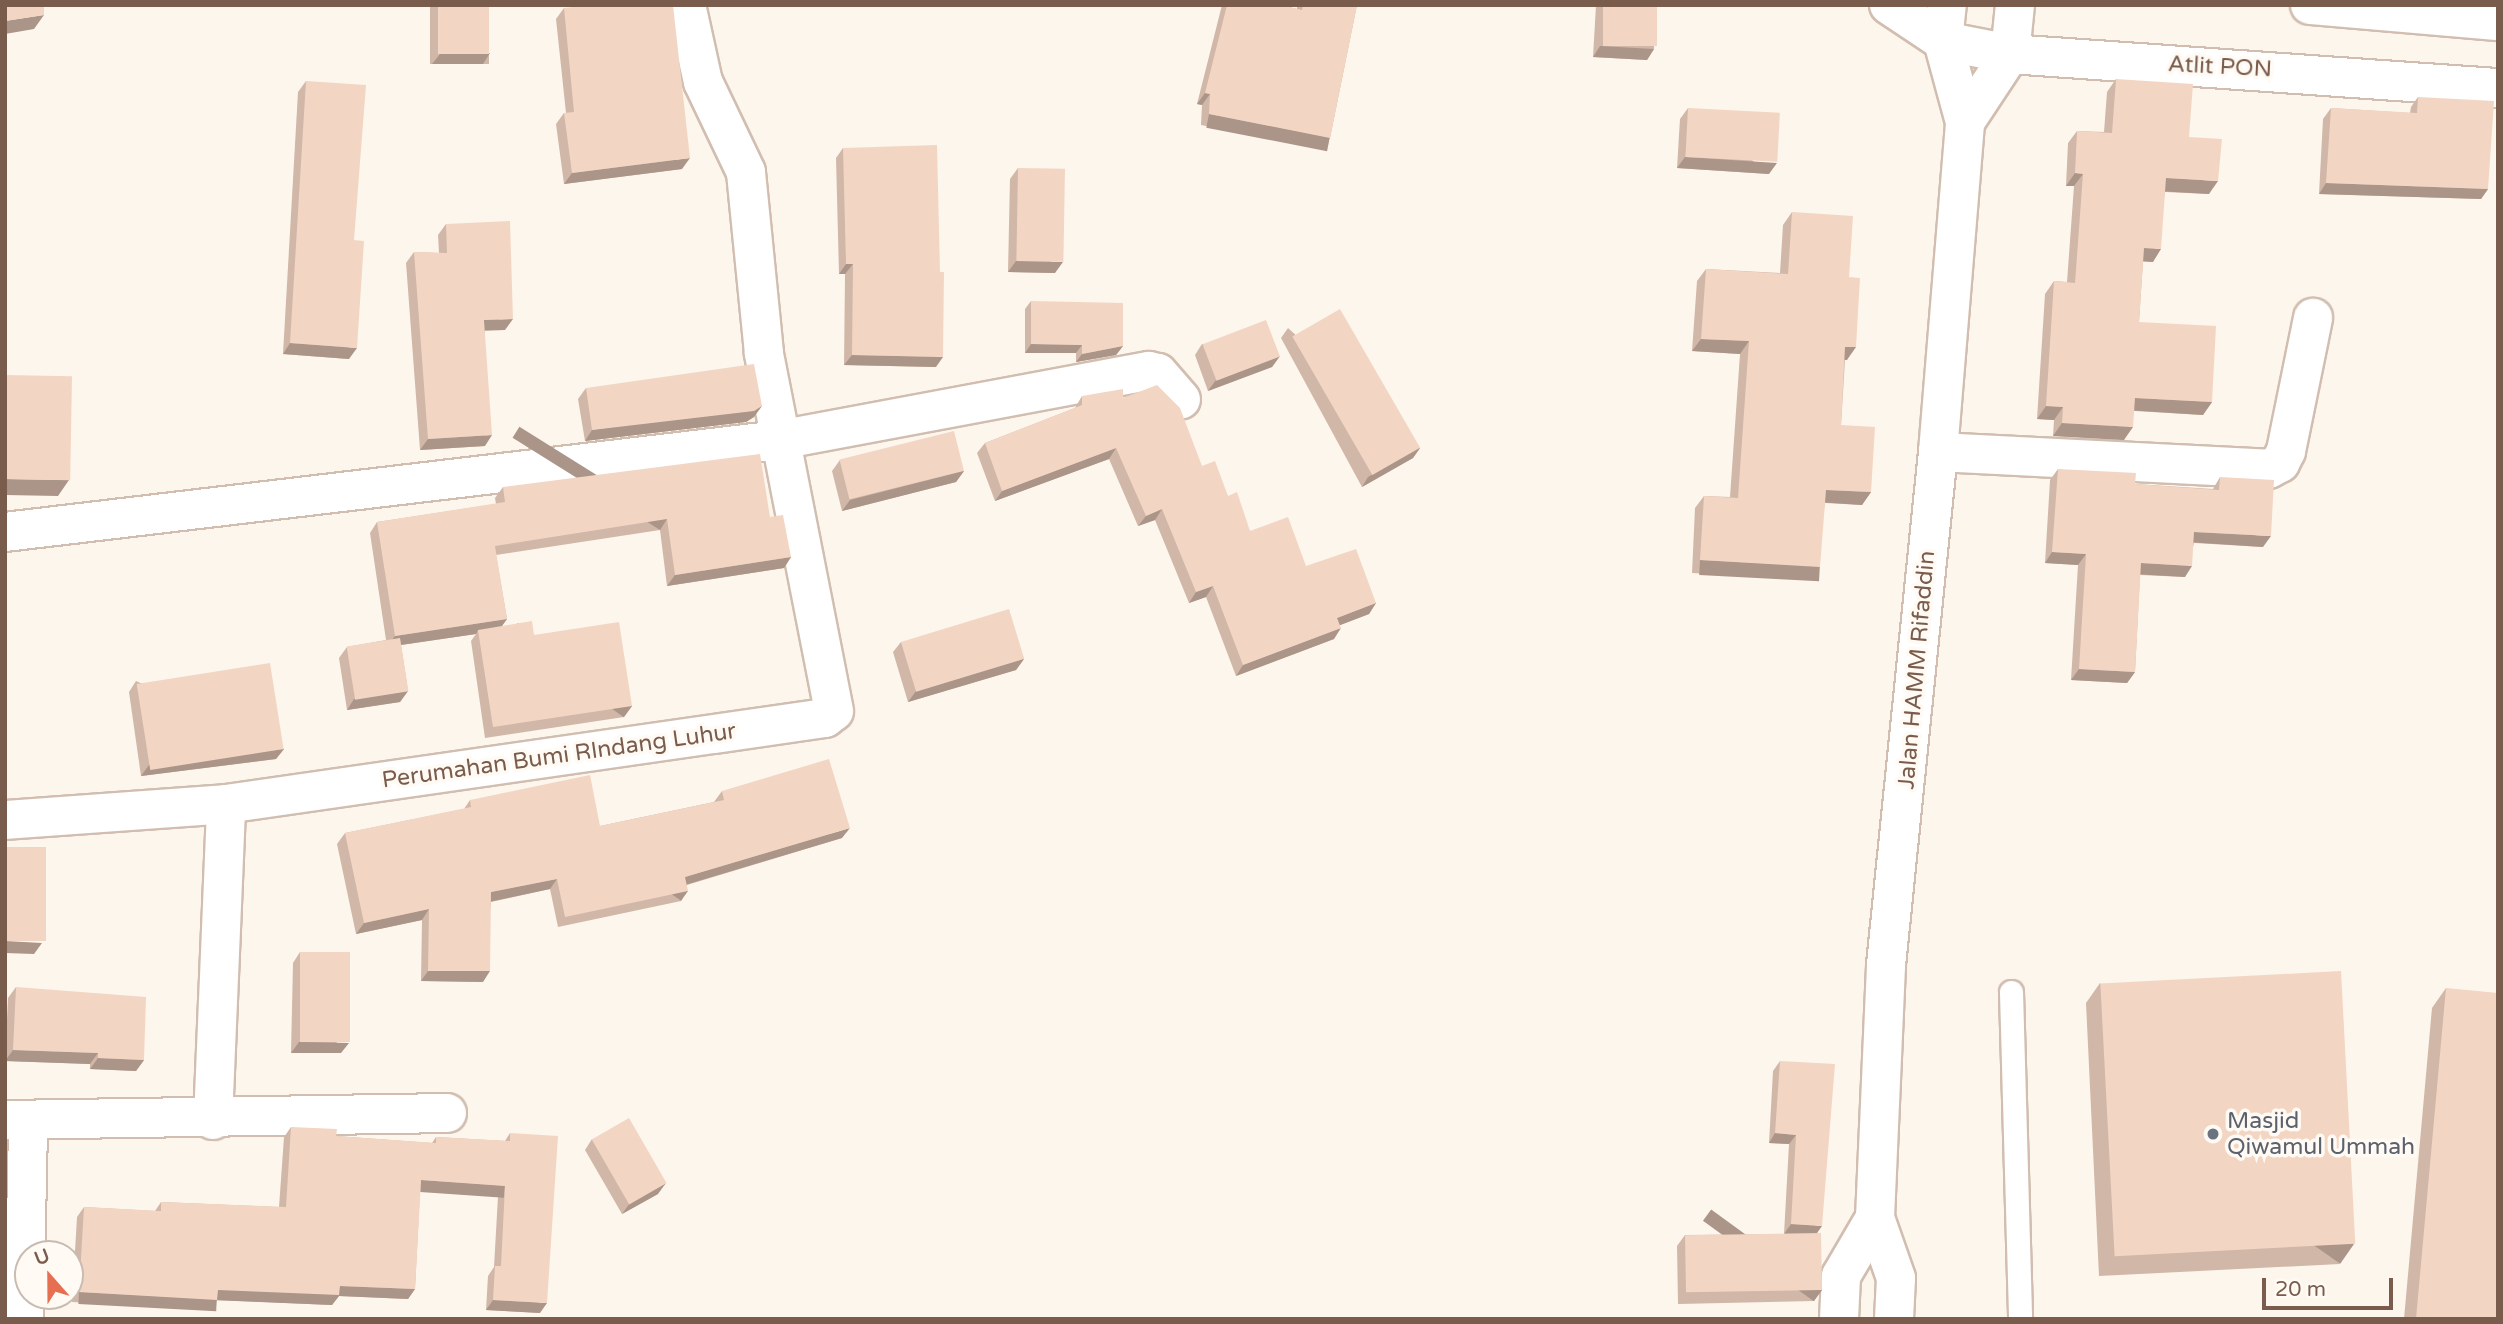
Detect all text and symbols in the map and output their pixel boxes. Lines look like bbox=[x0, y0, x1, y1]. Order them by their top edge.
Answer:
street label: Atlit PON bbox=[2167, 50, 2273, 84]
street label: Jalan HAMM Rifaddin bbox=[1893, 550, 1941, 790]
street label: Perumahan Bumi RIndang Luhur bbox=[380, 717, 738, 795]
place label: Masjid Qiwamul Ummah bbox=[2227, 1107, 2415, 1161]
marker: Masjid Qiwamul Ummah bbox=[2205, 1126, 2221, 1142]
north arrow bbox=[14, 1240, 84, 1310]
text: U bbox=[32, 1244, 53, 1270]
scale bar bbox=[2265, 1264, 2396, 1308]
text: 20 m bbox=[2275, 1277, 2326, 1302]

